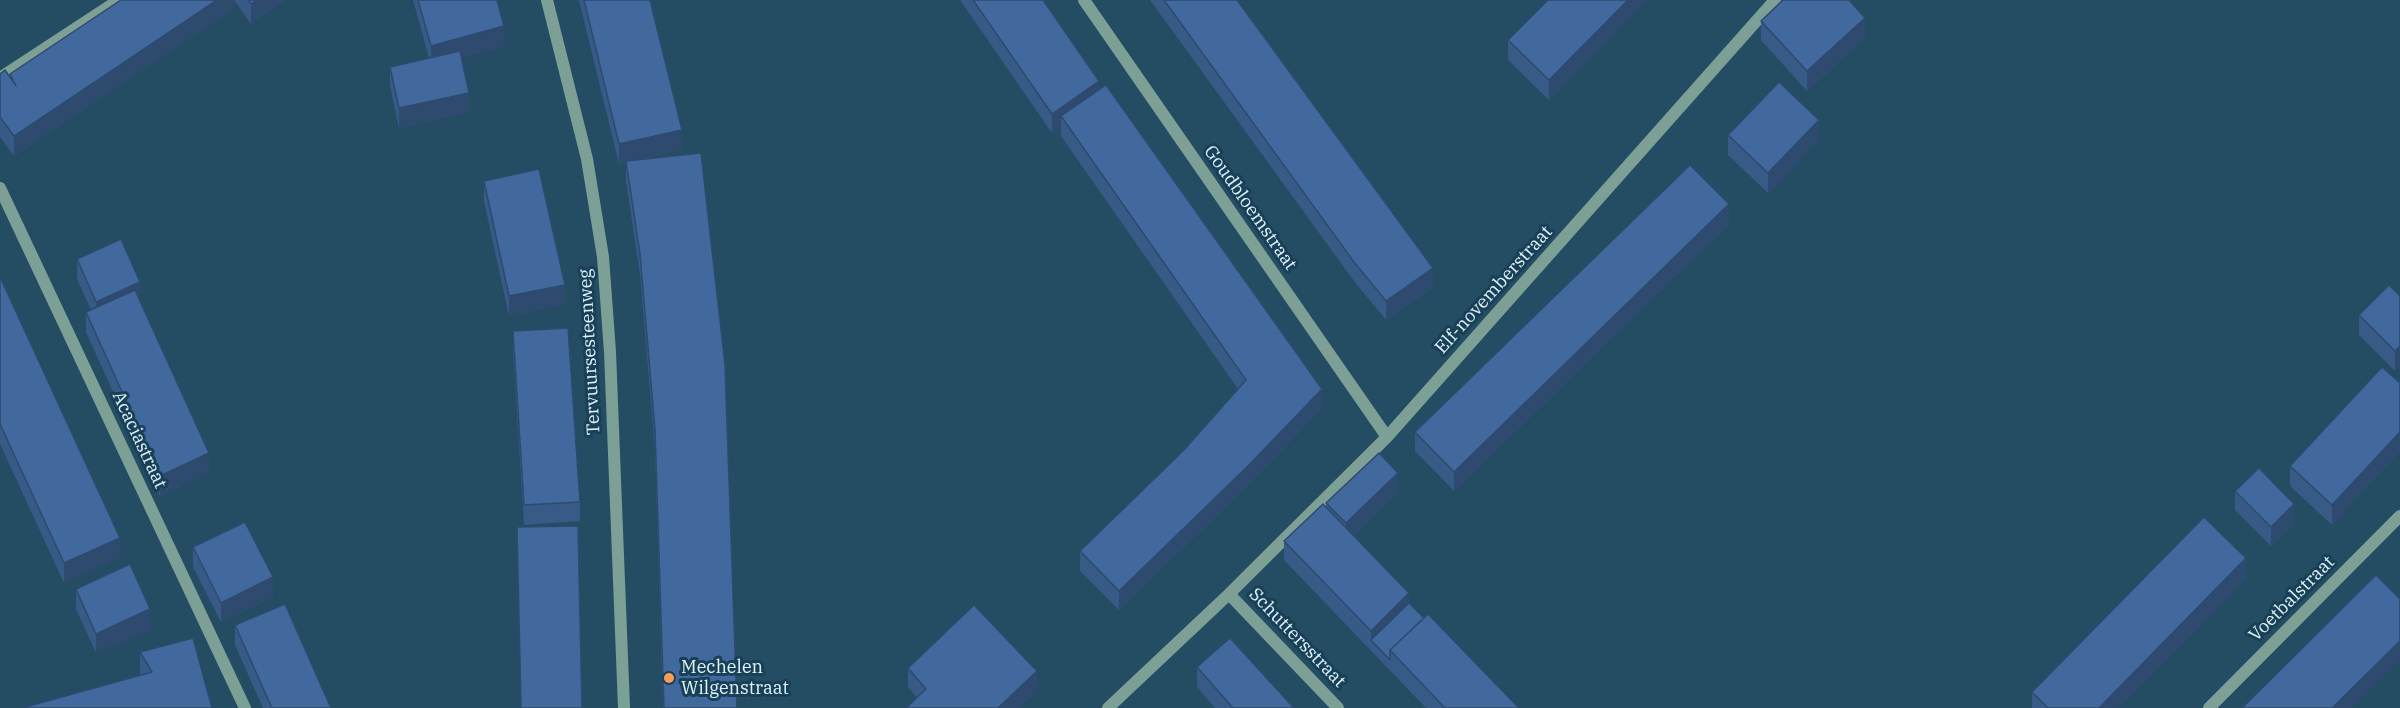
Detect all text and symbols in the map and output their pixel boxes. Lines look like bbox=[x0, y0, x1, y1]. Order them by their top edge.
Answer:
street label: Goudbloemstraat bbox=[1199, 141, 1301, 275]
street label: Elf-novemberstraat bbox=[1431, 222, 1557, 358]
street label: Tervuursesteenweg bbox=[575, 268, 605, 436]
street label: Acaciastraat bbox=[107, 388, 171, 492]
street label: Voetbalstraat bbox=[2245, 552, 2339, 646]
street label: Schuttersstraat bbox=[1244, 584, 1350, 692]
place label: Mechelen Wilgenstraat bbox=[681, 657, 789, 700]
marker: Mechelen Wilgenstraat bbox=[662, 671, 676, 685]

